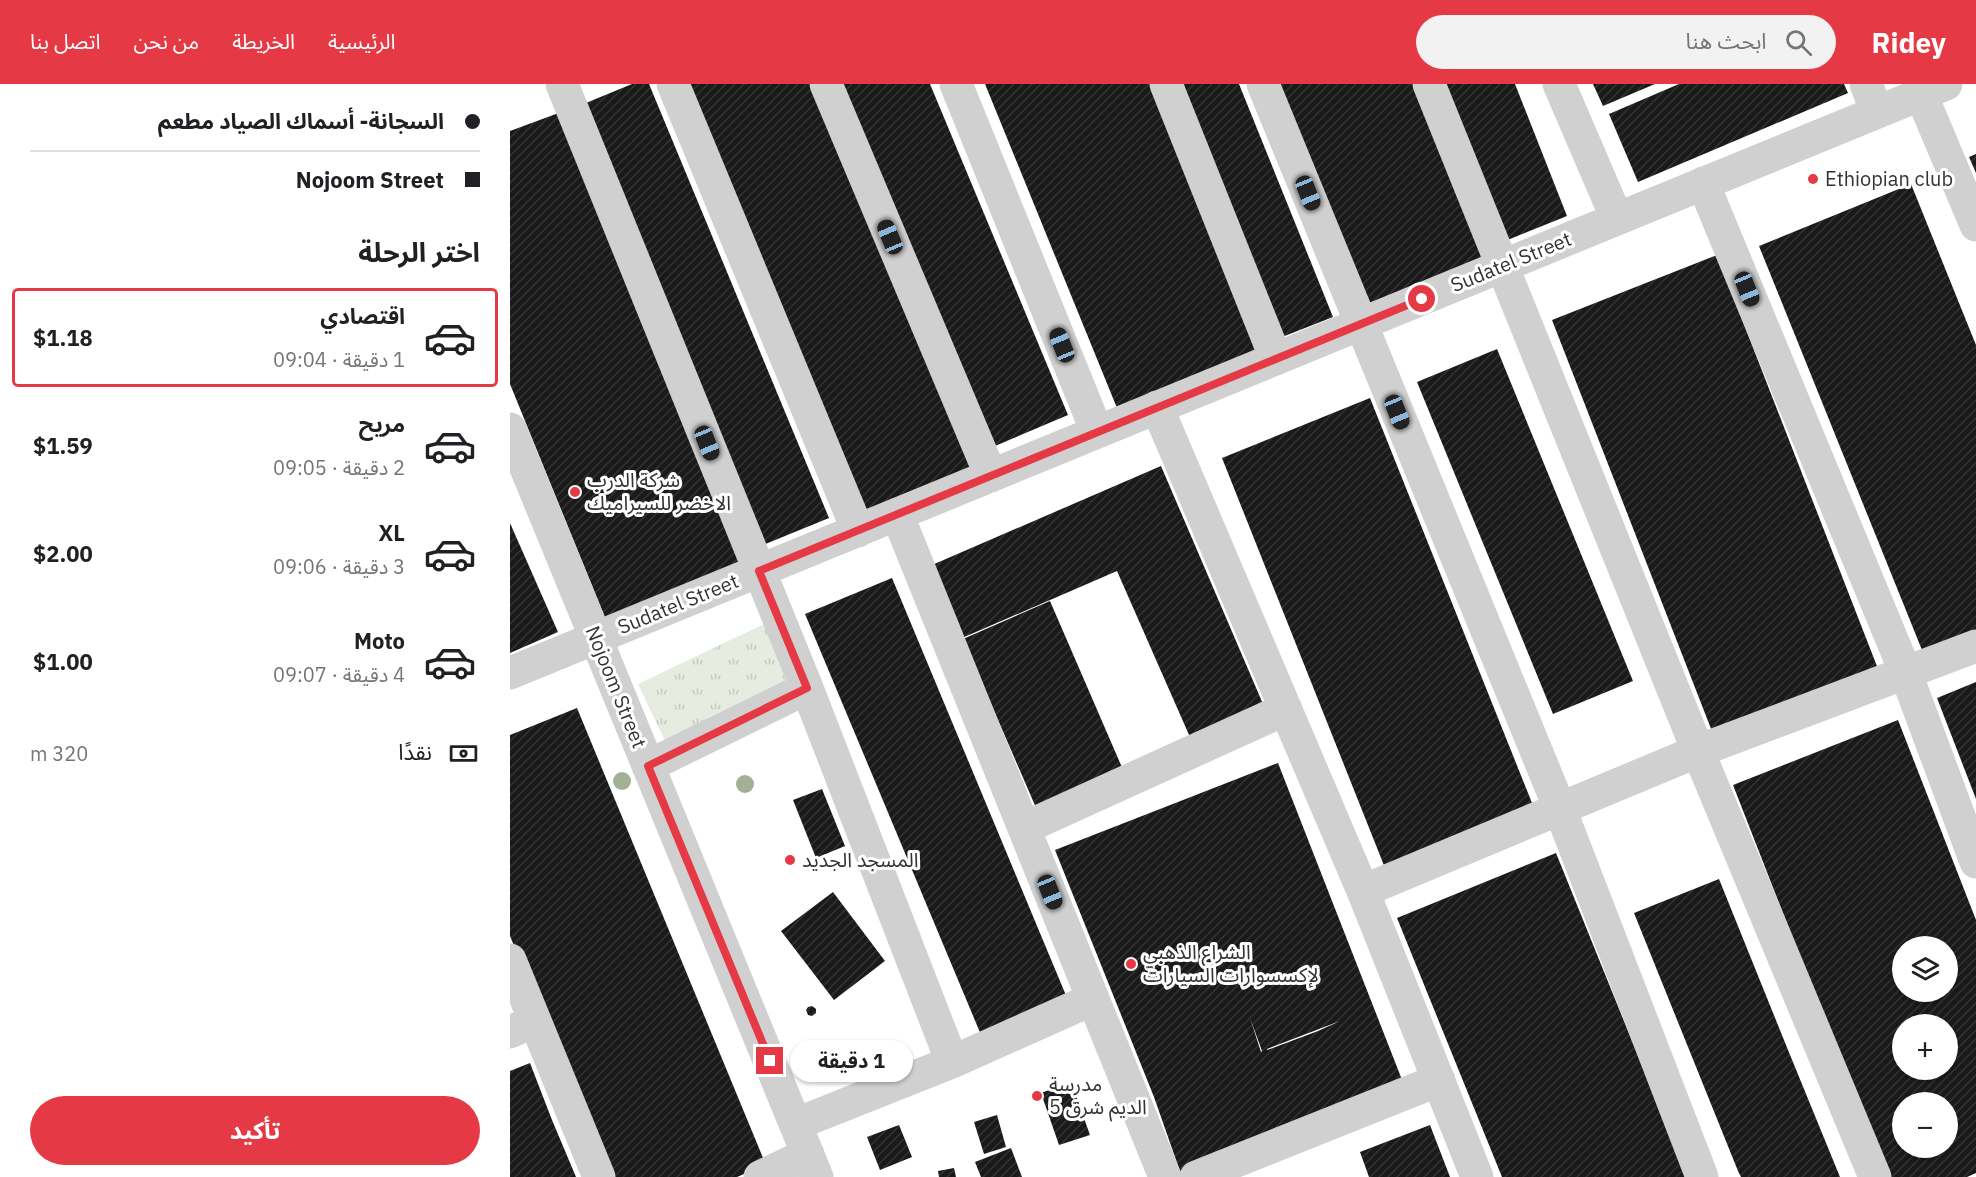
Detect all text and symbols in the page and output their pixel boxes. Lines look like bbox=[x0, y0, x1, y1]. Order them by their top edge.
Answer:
search box bbox=[1416, 15, 1836, 69]
text: Ridey bbox=[1872, 24, 1946, 61]
text: ابحث هنا bbox=[1686, 26, 1767, 55]
icon: search bbox=[1782, 26, 1815, 59]
text: اتصل بنا bbox=[30, 27, 100, 55]
text: من نحن bbox=[133, 27, 199, 55]
text: الخريطة bbox=[232, 27, 295, 55]
text: الرئيسية bbox=[328, 27, 396, 55]
text: السجانة- أسماك الصياد مطعم bbox=[158, 106, 444, 135]
text: Nojoom Street bbox=[296, 165, 444, 194]
place label: Ethiopian club bbox=[1825, 165, 1953, 192]
marker: Ethiopian club bbox=[1806, 172, 1820, 186]
car bbox=[1293, 173, 1323, 213]
car bbox=[875, 217, 905, 257]
street label: Sudatel Street bbox=[1446, 225, 1575, 298]
text: اختر الرحلة bbox=[358, 234, 480, 269]
car bbox=[1732, 269, 1762, 309]
route start bbox=[1408, 285, 1435, 312]
text: اقتصادي bbox=[320, 301, 405, 330]
icon: car bbox=[423, 311, 477, 365]
text: $1.18 bbox=[33, 323, 93, 352]
car bbox=[1047, 325, 1077, 365]
text: 1 دقيقة · 09:04 bbox=[273, 346, 405, 373]
car bbox=[1382, 392, 1412, 432]
text: مريح bbox=[359, 409, 405, 438]
icon: car bbox=[423, 419, 477, 473]
car bbox=[692, 423, 722, 463]
text: $1.59 bbox=[33, 431, 93, 460]
text: 2 دقيقة · 09:05 bbox=[273, 454, 405, 481]
place label: شركة الدرب الاخضر للسيراميك bbox=[587, 466, 731, 516]
marker: شركة الدرب الاخضر للسيراميك bbox=[568, 485, 582, 499]
text: XL bbox=[379, 518, 405, 547]
icon: car bbox=[423, 527, 477, 581]
text: $2.00 bbox=[33, 539, 93, 568]
text: 3 دقيقة · 09:06 bbox=[273, 553, 405, 580]
street label: Sudatel Street bbox=[613, 567, 742, 640]
street label: Nojoom Street bbox=[580, 622, 653, 752]
text: Moto bbox=[354, 626, 405, 655]
icon: car bbox=[423, 635, 477, 689]
text: $1.00 bbox=[33, 647, 93, 676]
text: 4 دقيقة · 09:07 bbox=[273, 661, 405, 688]
text: نقدًا bbox=[398, 737, 432, 766]
icon: cash bbox=[447, 737, 480, 770]
text: 320 m bbox=[30, 740, 88, 767]
place label: المسجد الجديد bbox=[802, 846, 919, 873]
marker: المسجد الجديد bbox=[783, 853, 797, 867]
car bbox=[1035, 872, 1065, 912]
map controls bbox=[1892, 936, 1958, 1158]
button: layers bbox=[1892, 936, 1958, 1002]
place label: الشراع الذهبي لإكسسوارات السيارات bbox=[1143, 938, 1319, 988]
marker: الشراع الذهبي لإكسسوارات السيارات bbox=[1124, 957, 1138, 971]
button: + bbox=[1892, 1014, 1958, 1080]
callout: 1 دقيقة bbox=[791, 1040, 914, 1082]
route end bbox=[756, 1047, 783, 1074]
text: 1 دقيقة bbox=[818, 1047, 885, 1074]
place label: مدرسة الديم شرق 5 bbox=[1049, 1070, 1147, 1122]
marker: مدرسة الديم شرق 5 bbox=[1030, 1089, 1044, 1103]
button: − bbox=[1892, 1092, 1958, 1158]
button: تأكيد bbox=[30, 1096, 480, 1165]

